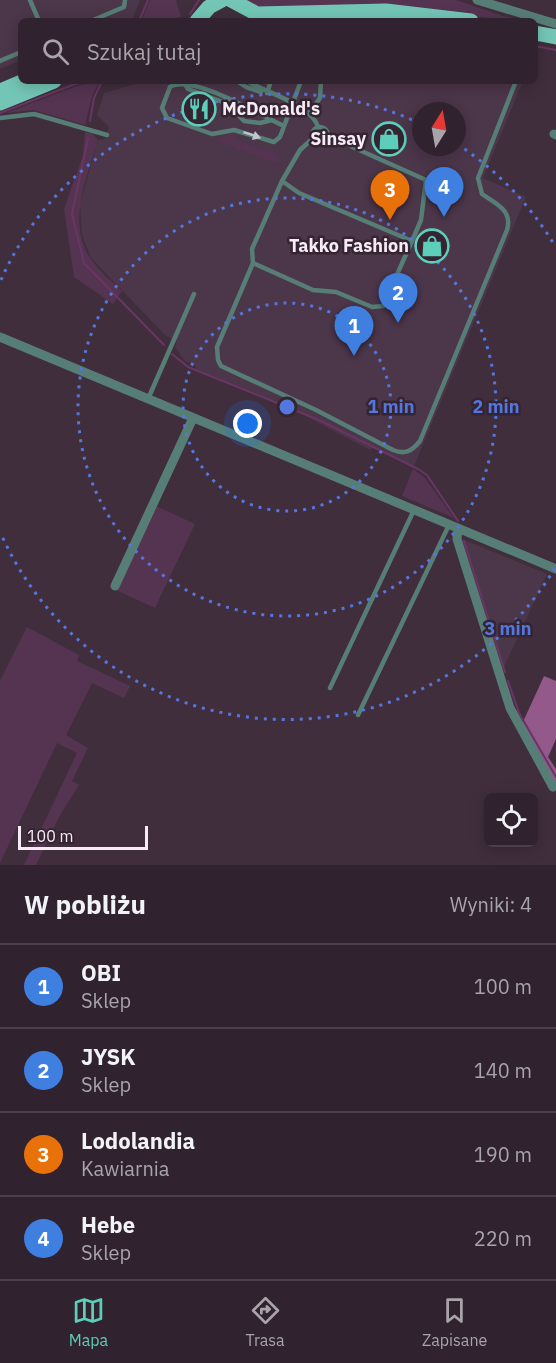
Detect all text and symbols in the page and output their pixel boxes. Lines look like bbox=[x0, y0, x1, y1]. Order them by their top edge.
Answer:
search box bbox=[18, 18, 538, 84]
icon: search bbox=[39, 35, 72, 68]
text: Szukaj tutaj bbox=[87, 37, 202, 66]
restaurant icon: McDonald's bbox=[181, 91, 217, 127]
place label: McDonald's bbox=[222, 97, 320, 120]
north arrow bbox=[412, 102, 466, 156]
shop icon: Sinsay bbox=[371, 121, 407, 157]
place label: Sinsay bbox=[310, 127, 366, 150]
one-way arrow bbox=[243, 131, 261, 141]
pin: 4 bbox=[424, 168, 464, 217]
pin: 3 bbox=[370, 170, 410, 220]
shop icon: Takko Fashion bbox=[414, 228, 450, 264]
place label: Takko Fashion bbox=[289, 234, 409, 257]
pin: 2 bbox=[378, 274, 418, 323]
pin: 1 bbox=[334, 306, 374, 356]
text: 1 min bbox=[367, 395, 415, 418]
text: 2 min bbox=[472, 395, 520, 418]
centre of rings bbox=[277, 397, 297, 417]
your location bbox=[233, 409, 262, 438]
text: 3 min bbox=[484, 617, 532, 640]
map controls bbox=[484, 793, 538, 847]
button: locate bbox=[484, 793, 538, 847]
scale bar bbox=[18, 823, 148, 850]
text: 100 m bbox=[27, 826, 74, 846]
text: W pobliżu bbox=[24, 887, 146, 921]
text: Wyniki: 4 bbox=[450, 891, 532, 918]
text: OBI bbox=[81, 958, 121, 987]
text: 1 bbox=[38, 973, 50, 1000]
text: 100 m bbox=[474, 973, 532, 1000]
text: Sklep bbox=[81, 987, 131, 1014]
text: JYSK bbox=[81, 1042, 136, 1071]
text: 2 bbox=[38, 1057, 50, 1084]
text: 140 m bbox=[474, 1057, 532, 1084]
text: Sklep bbox=[81, 1071, 131, 1098]
text: Lodolandia bbox=[81, 1126, 195, 1155]
text: 3 bbox=[38, 1141, 50, 1168]
text: 190 m bbox=[474, 1141, 532, 1168]
text: Kawiarnia bbox=[81, 1155, 169, 1182]
text: Hebe bbox=[81, 1210, 135, 1239]
text: 4 bbox=[38, 1225, 50, 1252]
text: 220 m bbox=[474, 1225, 532, 1252]
text: Sklep bbox=[81, 1239, 131, 1266]
tab: Mapa bbox=[69, 1294, 108, 1350]
tab: Trasa bbox=[245, 1294, 285, 1350]
tab: Zapisane bbox=[422, 1294, 487, 1350]

